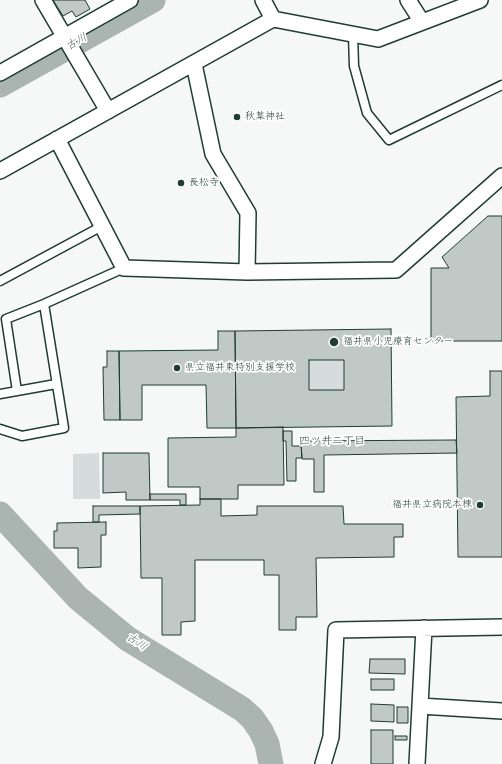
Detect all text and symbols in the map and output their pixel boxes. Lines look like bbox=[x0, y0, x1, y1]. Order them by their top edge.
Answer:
water label: 古川 bbox=[64, 32, 90, 54]
place label: 秋葉神社 bbox=[245, 111, 285, 123]
marker: 秋葉神社 bbox=[232, 112, 242, 122]
place label: 長松寺 bbox=[189, 177, 219, 189]
marker: 長松寺 bbox=[176, 178, 186, 188]
marker: 福井県小児療育センター bbox=[328, 336, 340, 348]
place label: 福井県小児療育センター bbox=[343, 336, 453, 348]
place label: 県立福井東特別支援学校 bbox=[185, 362, 295, 374]
marker: 県立福井東特別支援学校 bbox=[172, 363, 182, 373]
district label: 四ツ井二丁目 bbox=[299, 435, 365, 449]
place label: 福井県立病院本棟 bbox=[392, 499, 472, 511]
marker: 福井県立病院本棟 bbox=[475, 500, 485, 510]
water label: 古川 bbox=[123, 631, 149, 655]

